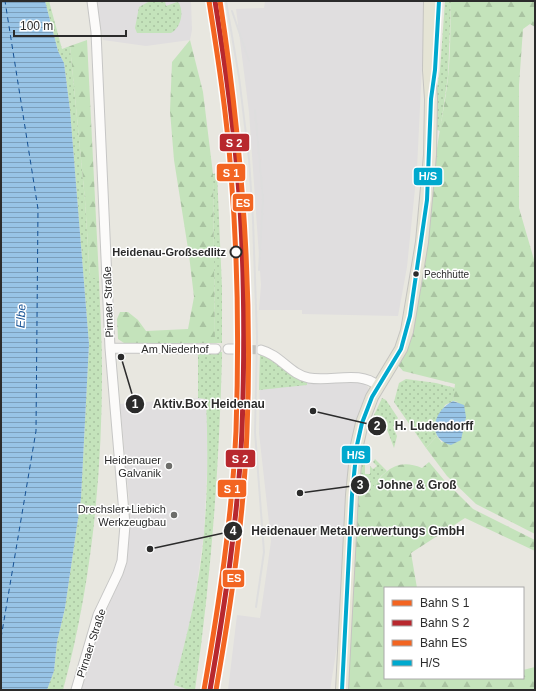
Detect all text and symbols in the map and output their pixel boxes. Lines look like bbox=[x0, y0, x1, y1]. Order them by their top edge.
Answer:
scale bar bbox=[14, 12, 126, 38]
text: 100 m bbox=[20, 19, 53, 33]
line badge: S 2 bbox=[219, 133, 250, 152]
text: S 2 bbox=[226, 137, 242, 149]
line badge: S 1 bbox=[216, 163, 246, 182]
text: S 1 bbox=[223, 167, 239, 179]
line badge: H/S bbox=[413, 167, 443, 186]
text: H/S bbox=[419, 170, 437, 182]
line badge: ES bbox=[232, 193, 254, 212]
text: ES bbox=[236, 197, 250, 209]
marker: Heidenau-Großsedlitz bbox=[229, 245, 243, 259]
place label: Heidenau-Großsedlitz bbox=[112, 246, 226, 258]
street label: Pirnaer Straße bbox=[101, 266, 115, 338]
marker: Pechhütte bbox=[411, 269, 421, 279]
place label: Pechhütte bbox=[424, 269, 469, 280]
water label: Elbe bbox=[14, 303, 28, 328]
street label: Am Niederhof bbox=[141, 343, 210, 355]
callout: Aktiv.Box Heidenau bbox=[125, 392, 273, 416]
text: 1 bbox=[132, 397, 139, 411]
text: Aktiv.Box Heidenau bbox=[153, 397, 265, 411]
callout: H. Ludendorff bbox=[367, 414, 481, 438]
text: 2 bbox=[374, 419, 381, 433]
text: H. Ludendorff bbox=[395, 419, 474, 433]
line badge: H/S bbox=[341, 445, 371, 464]
line badge: S 2 bbox=[225, 449, 256, 468]
text: H/S bbox=[347, 449, 365, 461]
text: S 2 bbox=[232, 453, 248, 465]
place label: Heidenauer Galvanik bbox=[104, 454, 162, 479]
marker: Heidenauer Galvanik bbox=[164, 461, 174, 471]
callout: Johne & Groß bbox=[350, 473, 465, 497]
text: 3 bbox=[357, 478, 364, 492]
text: Johne & Groß bbox=[377, 478, 457, 492]
line badge: S 1 bbox=[217, 479, 247, 498]
text: S 1 bbox=[224, 483, 240, 495]
place label: Drechsler+Liebich Werkzeugbau bbox=[78, 503, 166, 528]
marker: Drechsler+Liebich Werkzeugbau bbox=[169, 510, 179, 520]
callout: Heidenauer Metallverwertungs GmbH bbox=[223, 519, 472, 543]
text: 4 bbox=[230, 524, 237, 538]
text: Heidenauer Metallverwertungs GmbH bbox=[251, 524, 465, 538]
line badge: ES bbox=[222, 569, 245, 588]
text: ES bbox=[227, 572, 241, 584]
legend bbox=[384, 587, 524, 679]
text: Bahn S 1 bbox=[420, 596, 470, 610]
street label: Pirnaer Straße bbox=[74, 607, 108, 679]
text: Bahn S 2 bbox=[420, 616, 470, 630]
text: Bahn ES bbox=[420, 636, 467, 650]
text: H/S bbox=[420, 656, 440, 670]

